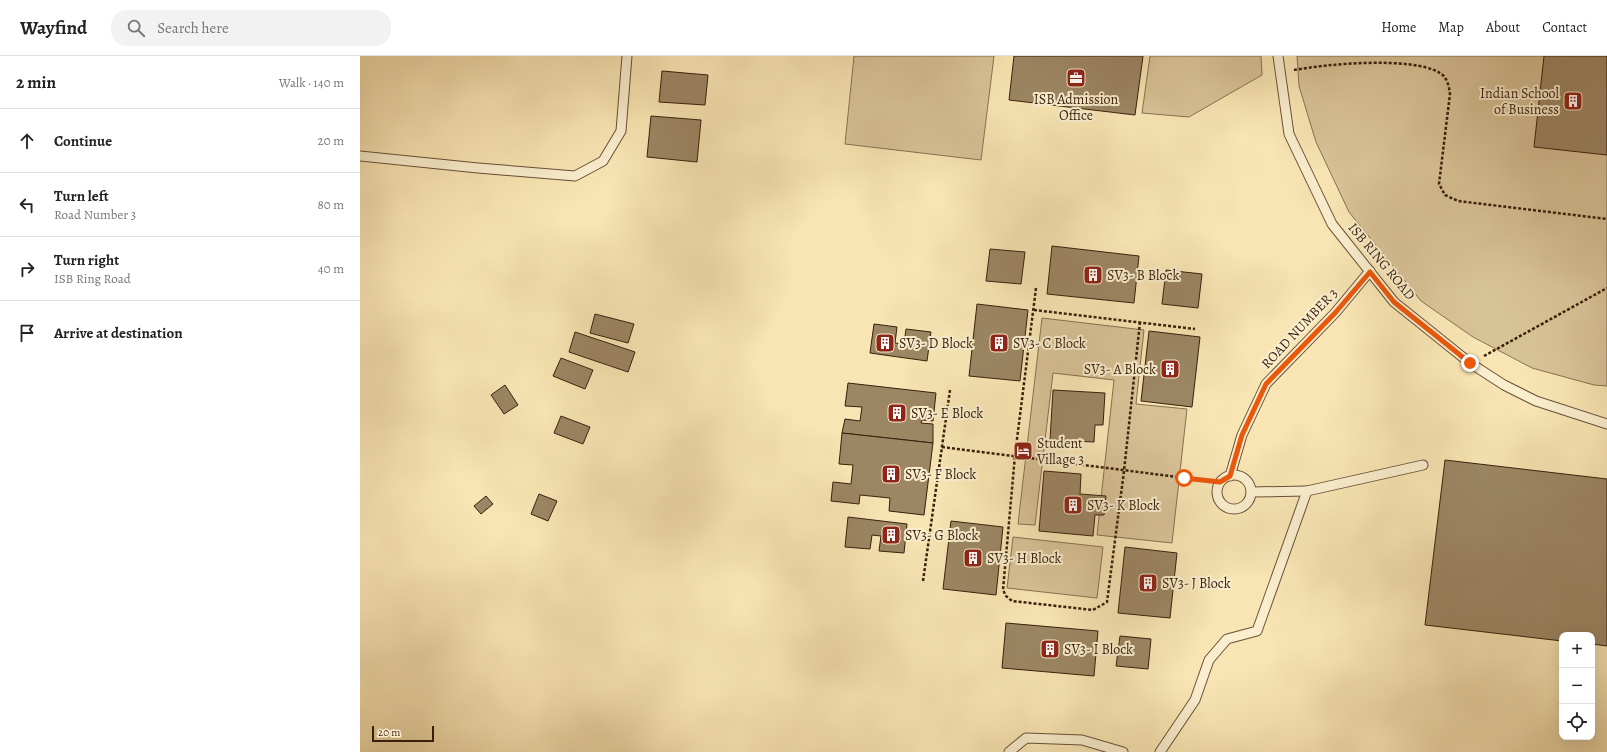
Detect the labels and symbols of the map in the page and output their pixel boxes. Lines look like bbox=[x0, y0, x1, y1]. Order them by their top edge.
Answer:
office icon: ISB Admission Office bbox=[1065, 67, 1087, 89]
place label: Indian School of Business bbox=[1480, 84, 1560, 119]
place label: ISB Admission Office bbox=[1034, 90, 1119, 125]
building icon: Indian School of Business bbox=[1562, 90, 1584, 112]
street label: ISB RING ROAD bbox=[1344, 219, 1420, 304]
building icon: SV3- B Block bbox=[1082, 264, 1104, 286]
place label: SV3- B Block bbox=[1107, 266, 1179, 285]
street label: ROAD NUMBER 3 bbox=[1257, 284, 1342, 373]
building icon: SV3- D Block bbox=[874, 332, 896, 354]
building icon: SV3- C Block bbox=[988, 332, 1010, 354]
place label: SV3- D Block bbox=[899, 334, 973, 353]
place label: SV3- C Block bbox=[1013, 334, 1086, 353]
route end bbox=[1461, 354, 1479, 372]
building icon: SV3- A Block bbox=[1159, 358, 1181, 380]
place label: SV3- A Block bbox=[1084, 360, 1156, 379]
building icon: SV3- E Block bbox=[886, 402, 908, 424]
place label: SV3- E Block bbox=[911, 404, 983, 423]
place label: Student Village 3 bbox=[1036, 434, 1084, 469]
hotel icon: Student Village 3 bbox=[1012, 440, 1034, 462]
building icon: SV3- F Block bbox=[880, 463, 902, 485]
place label: SV3- F Block bbox=[905, 465, 976, 484]
route start bbox=[1175, 469, 1193, 487]
building icon: SV3- K Block bbox=[1062, 494, 1084, 516]
place label: SV3- K Block bbox=[1087, 496, 1160, 515]
building icon: SV3- G Block bbox=[880, 524, 902, 546]
place label: SV3- G Block bbox=[905, 526, 978, 545]
building icon: SV3- H Block bbox=[962, 547, 984, 569]
place label: SV3- H Block bbox=[987, 549, 1062, 568]
building icon: SV3- J Block bbox=[1137, 572, 1159, 594]
place label: SV3- J Block bbox=[1162, 574, 1231, 593]
building icon: SV3- I Block bbox=[1039, 638, 1061, 660]
place label: SV3- I Block bbox=[1064, 640, 1133, 659]
scale bar bbox=[372, 724, 434, 743]

